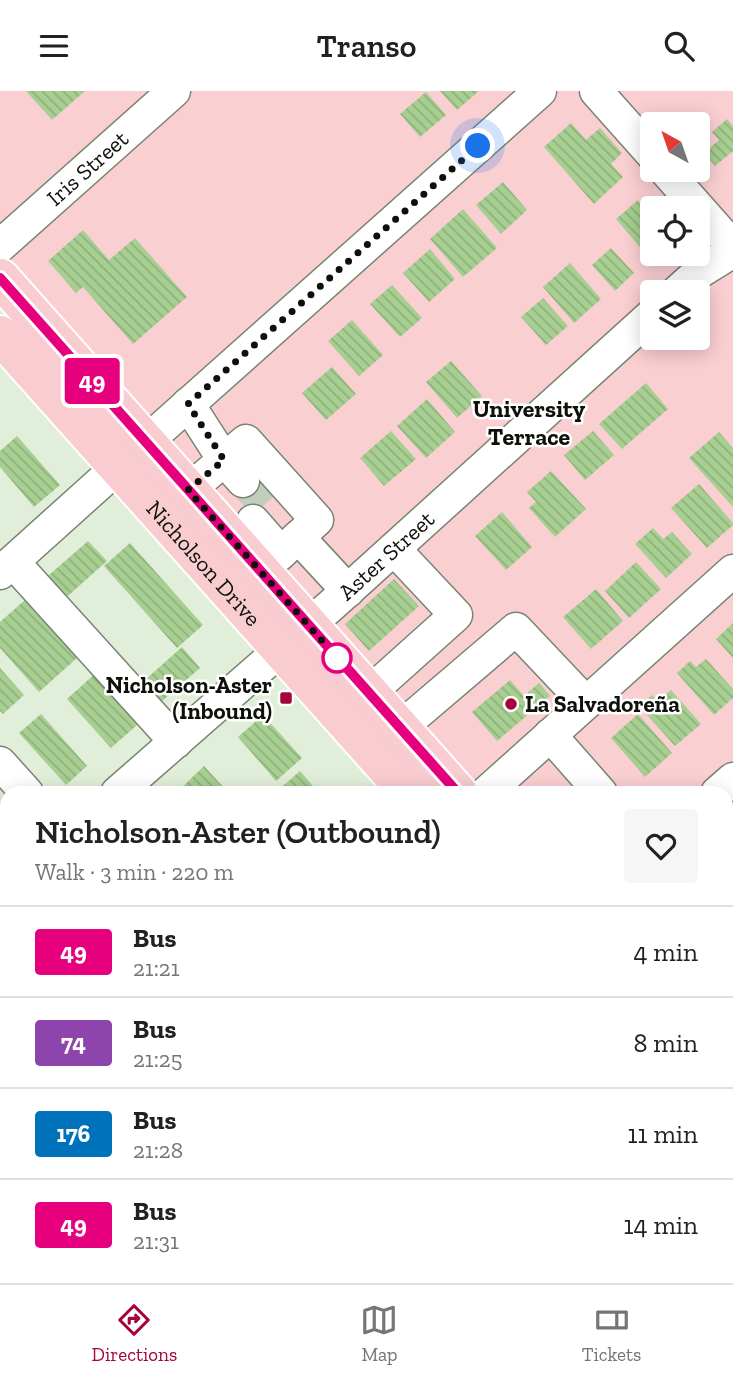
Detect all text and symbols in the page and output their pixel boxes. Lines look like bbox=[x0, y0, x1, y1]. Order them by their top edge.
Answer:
icon: menu bbox=[35, 27, 73, 65]
text: Transo bbox=[317, 27, 416, 65]
icon: search bbox=[660, 27, 698, 65]
north arrow bbox=[640, 112, 710, 182]
map controls bbox=[640, 112, 710, 350]
street label: Iris Street bbox=[41, 124, 134, 212]
your location bbox=[460, 128, 495, 163]
button: locate bbox=[640, 196, 710, 266]
button: layers bbox=[640, 280, 710, 350]
line badge: 49 bbox=[60, 358, 124, 404]
text: 49 bbox=[79, 366, 105, 395]
district label: University Terrace bbox=[473, 394, 585, 451]
street label: Nicholson Drive bbox=[140, 495, 267, 632]
street label: Aster Street bbox=[333, 505, 440, 606]
unlabelled marker bbox=[322, 643, 352, 673]
place label: Nicholson-Aster (Inbound) bbox=[106, 671, 272, 725]
marker: Nicholson-Aster (Inbound) bbox=[278, 690, 294, 706]
place label: La Salvadoreña bbox=[525, 690, 680, 718]
marker: La Salvadoreña bbox=[503, 696, 519, 712]
button: heart bbox=[624, 809, 698, 883]
text: Nicholson-Aster (Outbound) bbox=[35, 812, 441, 851]
text: Walk · 3 min · 220 m bbox=[35, 858, 234, 886]
text: Bus bbox=[133, 922, 176, 954]
text: 4 min bbox=[633, 936, 698, 968]
text: 49 bbox=[60, 937, 87, 966]
text: 21:21 bbox=[133, 954, 180, 982]
text: Bus bbox=[133, 1013, 176, 1045]
text: 8 min bbox=[633, 1027, 698, 1059]
text: 74 bbox=[61, 1028, 86, 1057]
text: 21:25 bbox=[133, 1045, 182, 1073]
text: Bus bbox=[133, 1104, 176, 1136]
text: 11 min bbox=[627, 1118, 698, 1150]
text: 176 bbox=[57, 1119, 90, 1148]
text: 21:28 bbox=[133, 1136, 183, 1164]
text: Bus bbox=[133, 1195, 176, 1227]
text: 14 min bbox=[623, 1209, 698, 1241]
text: 49 bbox=[60, 1210, 87, 1239]
text: 21:31 bbox=[133, 1227, 179, 1255]
tab: Directions bbox=[92, 1301, 177, 1366]
tab: Map bbox=[360, 1301, 398, 1366]
tab: Tickets bbox=[582, 1301, 641, 1366]

